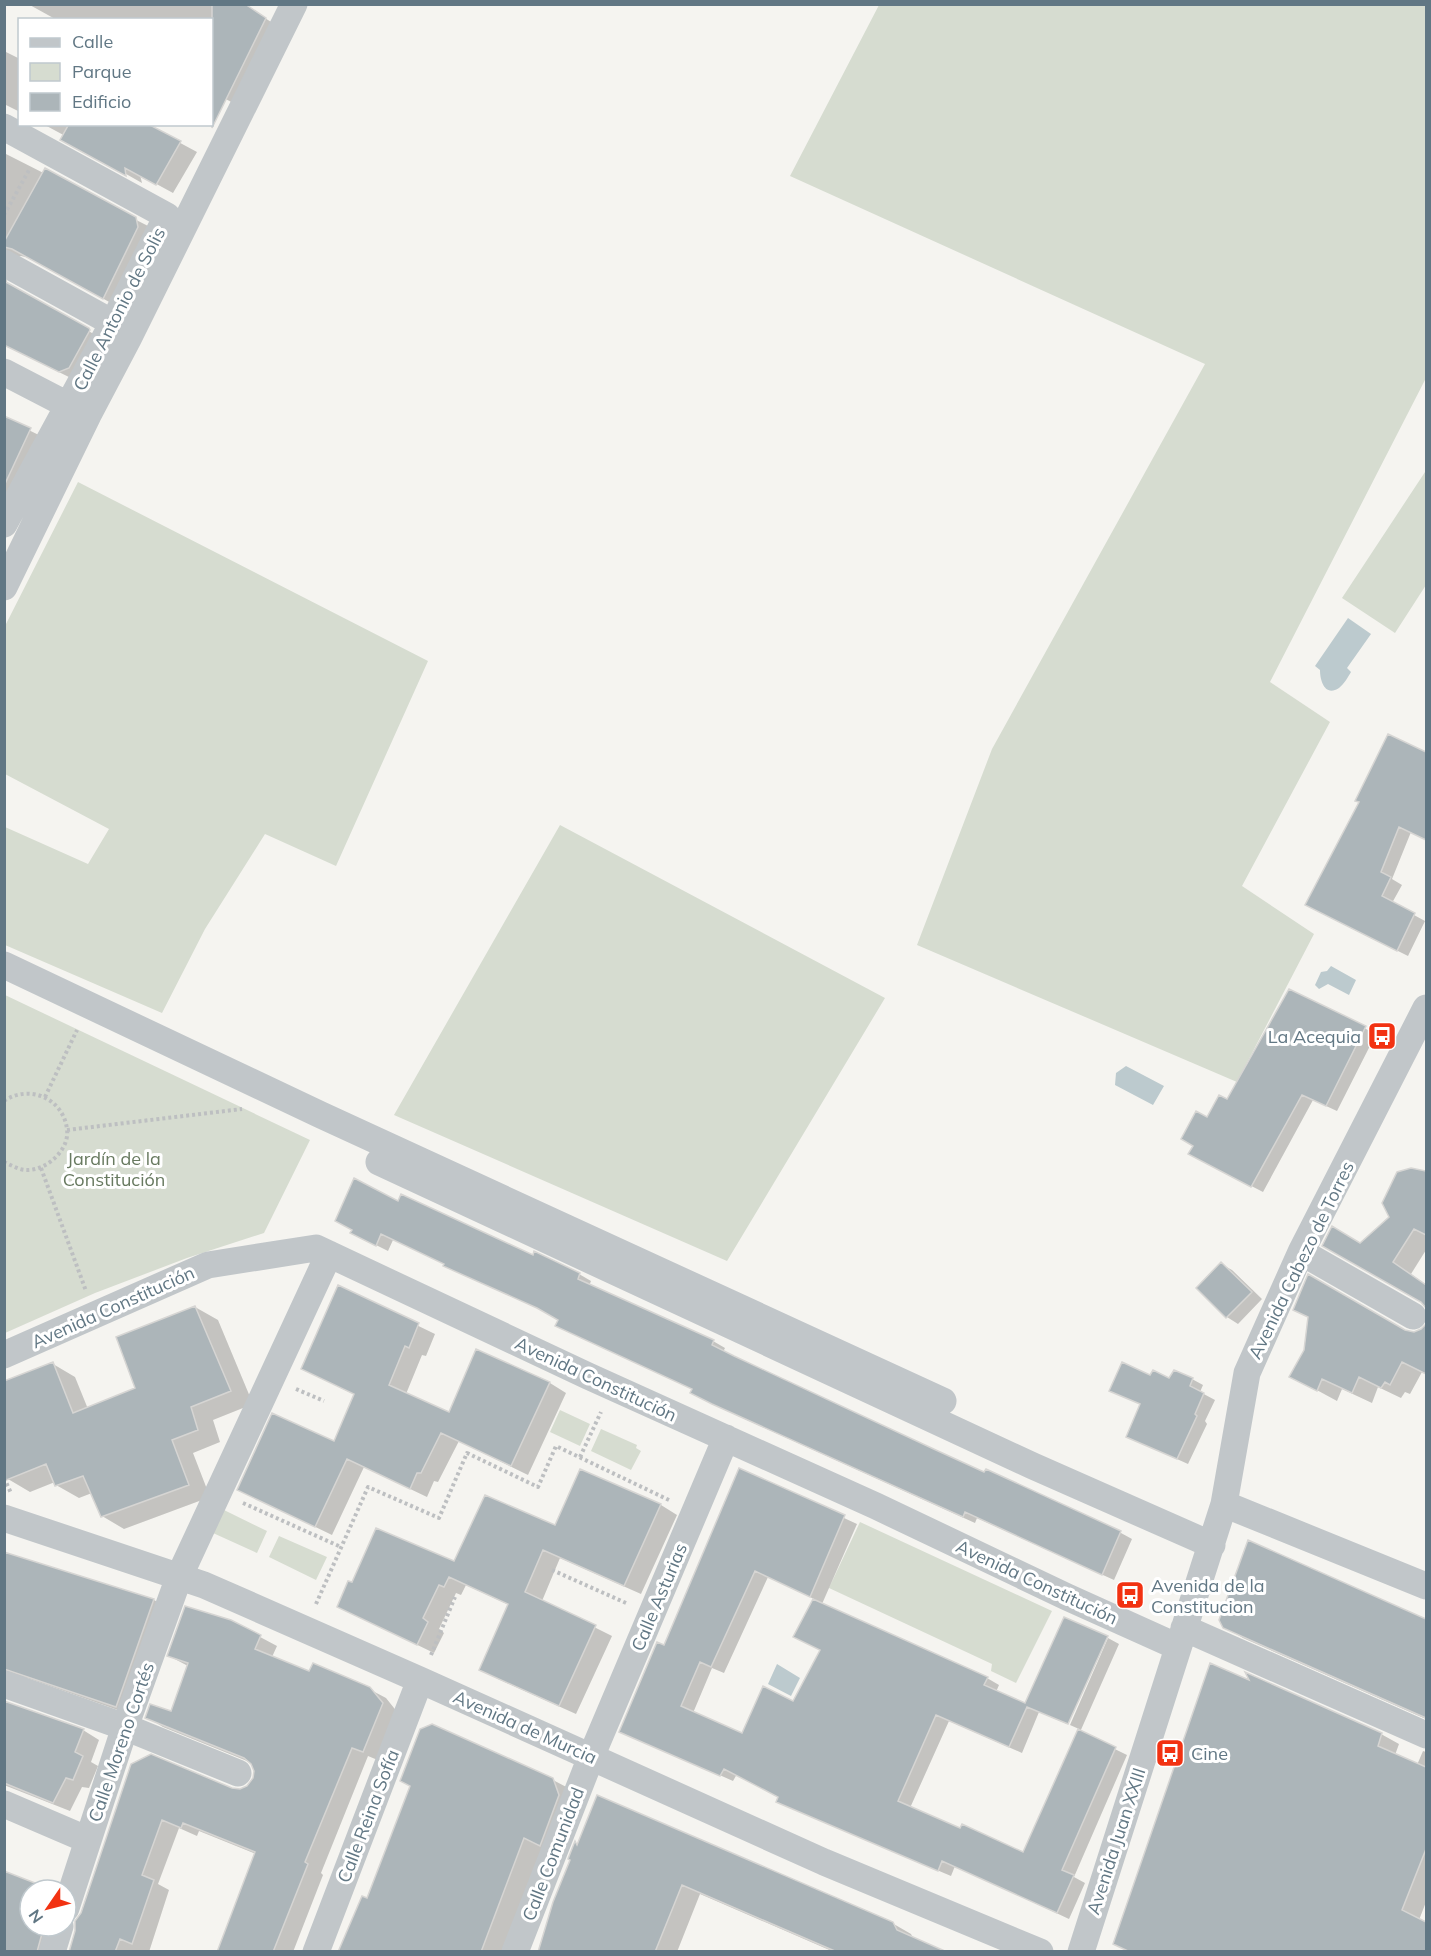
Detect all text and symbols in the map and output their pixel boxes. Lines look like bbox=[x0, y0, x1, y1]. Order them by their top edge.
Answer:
legend bbox=[18, 18, 213, 126]
text: Calle bbox=[72, 30, 113, 53]
text: Parque bbox=[72, 60, 131, 83]
text: Edificio bbox=[72, 90, 131, 113]
street label: Calle Antonio de Solis bbox=[68, 223, 170, 395]
bus stop icon: La Acequia bbox=[1366, 1020, 1398, 1052]
place label: La Acequia bbox=[1268, 1025, 1361, 1048]
park label: Jardín de la Constitución bbox=[63, 1147, 165, 1191]
street label: Avenida Cabezo de Torres bbox=[1243, 1157, 1359, 1363]
street label: Avenida Constitución bbox=[28, 1261, 198, 1353]
street label: Avenida Constitución bbox=[511, 1331, 681, 1427]
street label: Avenida Constitución bbox=[952, 1534, 1122, 1630]
street label: Calle Asturias bbox=[626, 1539, 692, 1654]
place label: Avenida de la Constitucion bbox=[1151, 1574, 1264, 1618]
bus stop icon: Avenida de la Constitucion bbox=[1114, 1579, 1146, 1611]
street label: Calle Moreno Cortés bbox=[83, 1659, 159, 1825]
street label: Avenida de Murcia bbox=[450, 1685, 600, 1769]
bus stop icon: Cine bbox=[1154, 1737, 1186, 1769]
place label: Cine bbox=[1191, 1742, 1228, 1765]
street label: Calle Reina Sofía bbox=[332, 1746, 404, 1886]
street label: Avenida Juan XXIII bbox=[1081, 1765, 1151, 1917]
street label: Calle Comunidad bbox=[517, 1784, 589, 1924]
north arrow bbox=[18, 1878, 78, 1938]
text: N bbox=[24, 1906, 47, 1927]

